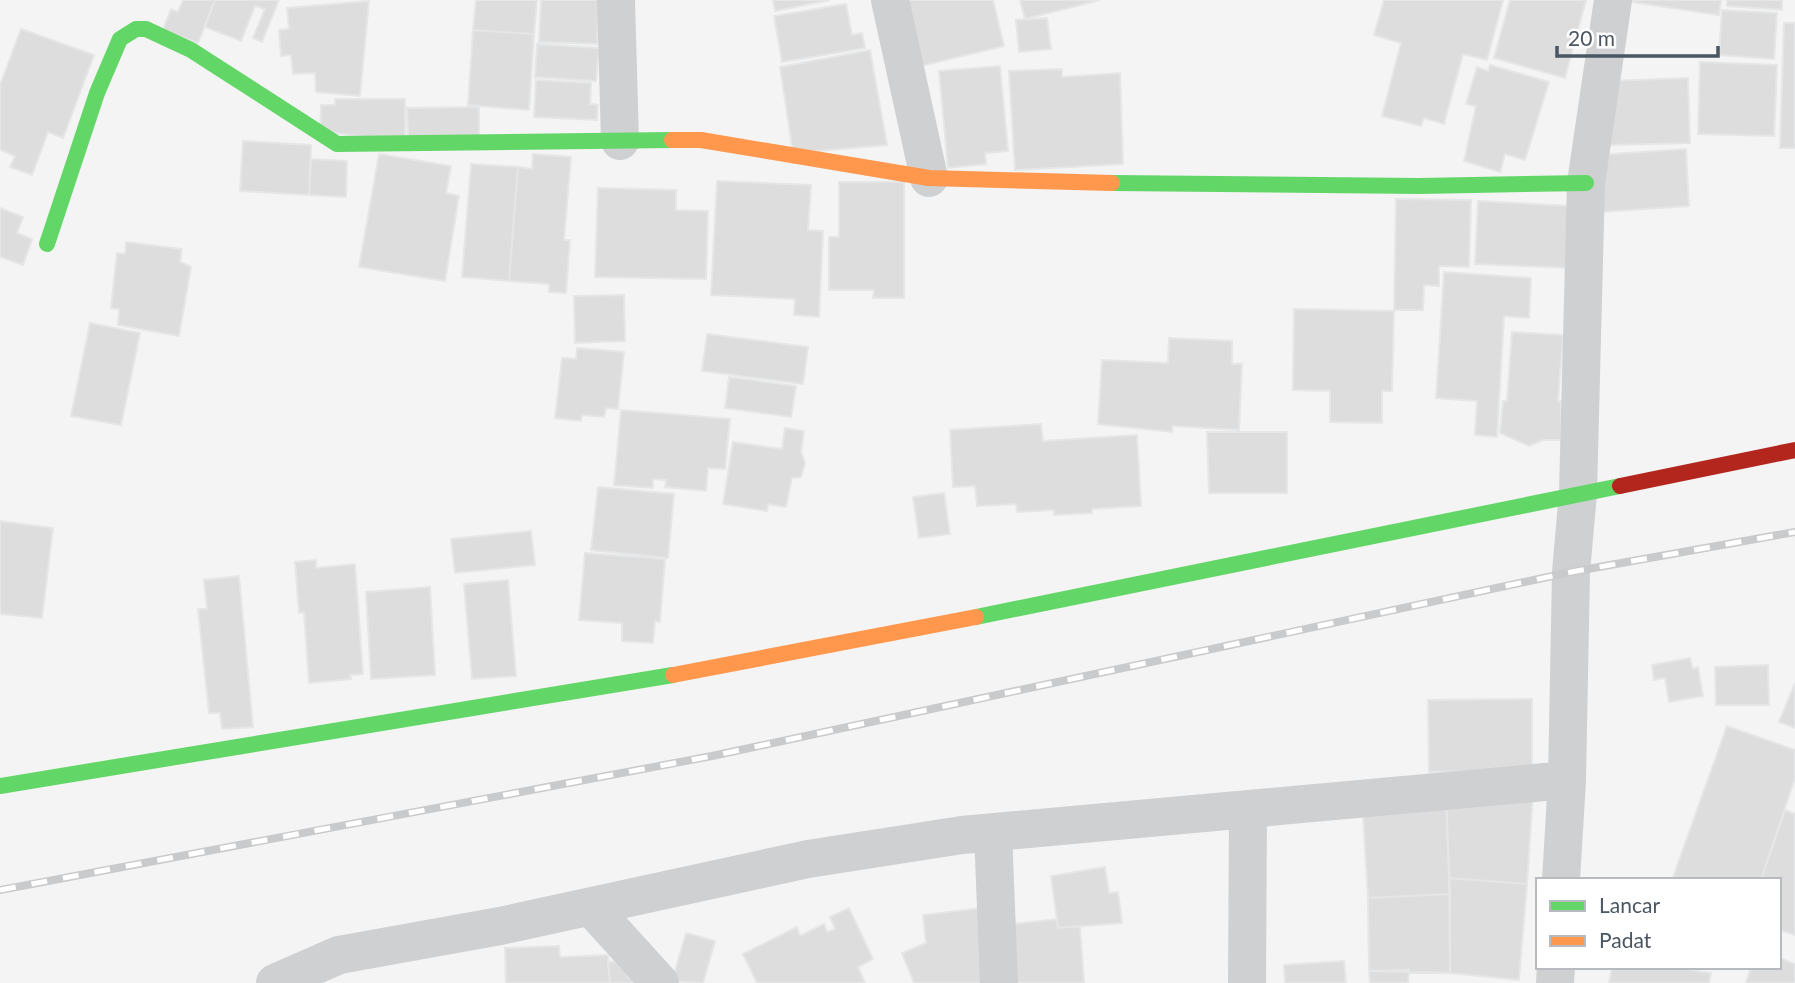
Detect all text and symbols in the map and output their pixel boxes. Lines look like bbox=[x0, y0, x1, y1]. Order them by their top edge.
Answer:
scale bar bbox=[1557, 14, 1718, 58]
text: 20 m bbox=[1568, 25, 1615, 50]
legend bbox=[1536, 878, 1781, 969]
text: Lancar bbox=[1599, 892, 1660, 917]
text: Padat bbox=[1599, 927, 1652, 952]

